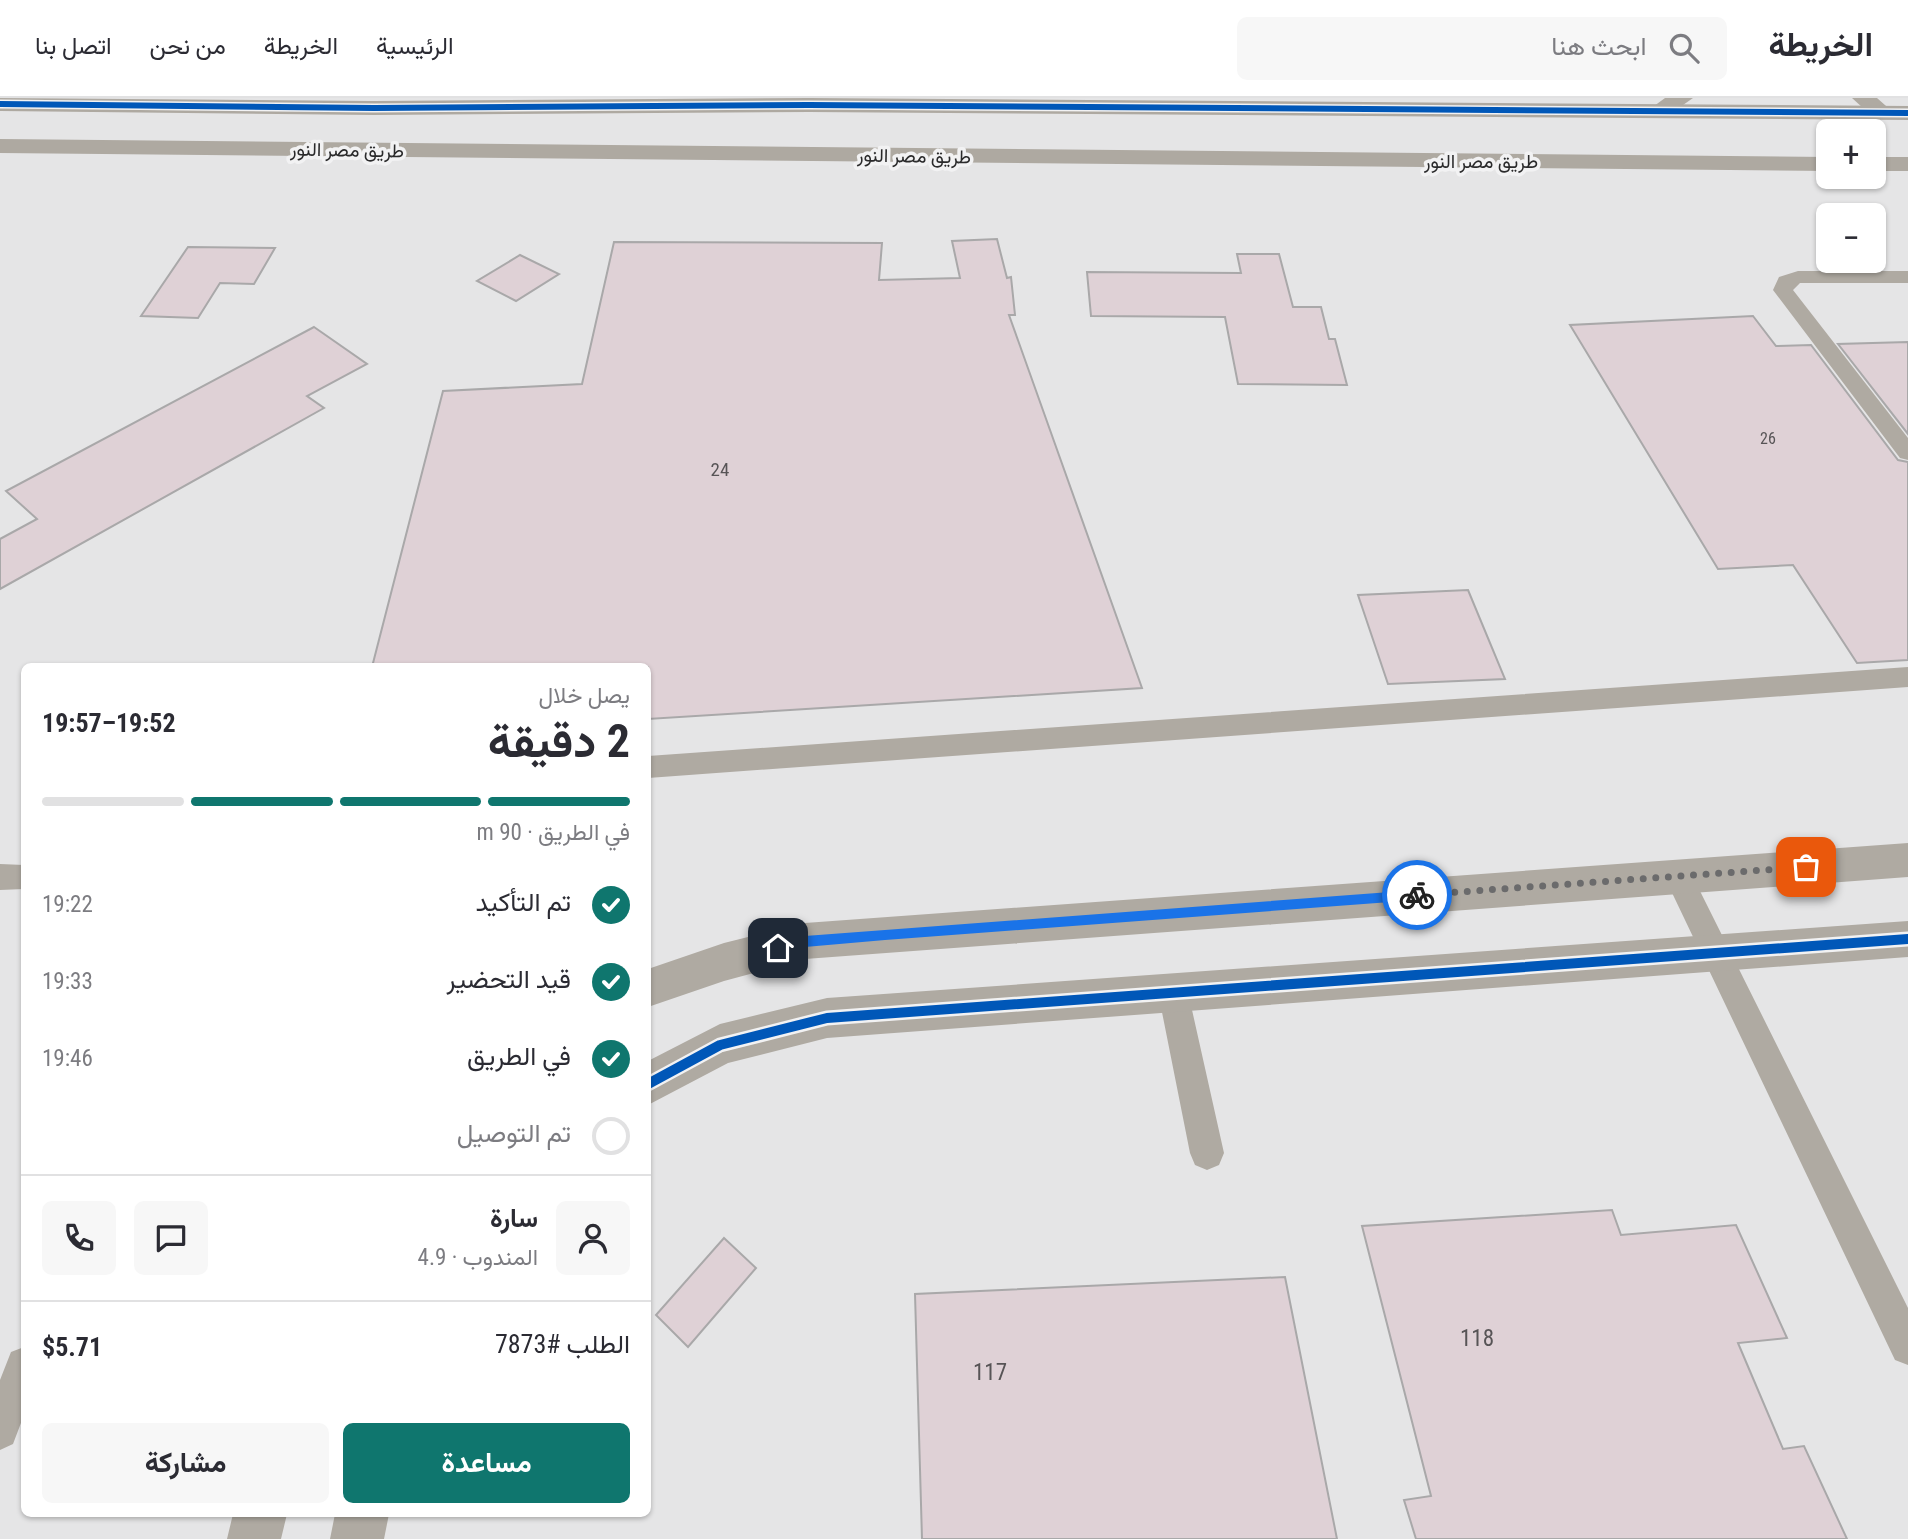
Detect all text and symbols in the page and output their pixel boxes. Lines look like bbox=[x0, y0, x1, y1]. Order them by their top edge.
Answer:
search box bbox=[1237, 17, 1727, 80]
text: الخريطة bbox=[1769, 25, 1873, 64]
icon: search bbox=[1665, 29, 1703, 67]
text: ابحث هنا bbox=[1551, 31, 1647, 61]
text: اتصل بنا bbox=[35, 32, 112, 60]
text: من نحن bbox=[150, 32, 226, 60]
text: الخريطة bbox=[264, 32, 338, 60]
text: الرئيسية bbox=[376, 32, 454, 60]
map controls bbox=[1816, 119, 1886, 273]
button: + bbox=[1816, 119, 1886, 189]
street label: طريق مصر النور bbox=[289, 137, 404, 162]
street label: طريق مصر النور bbox=[856, 143, 971, 168]
street label: طريق مصر النور bbox=[1423, 150, 1538, 173]
button: − bbox=[1816, 203, 1886, 273]
house number: 26 bbox=[1760, 429, 1776, 448]
house number: 24 bbox=[711, 458, 729, 481]
text: يصل خلال bbox=[538, 682, 630, 709]
text: 19:52–19:57 bbox=[42, 708, 176, 738]
text: 2 دقيقة bbox=[488, 714, 630, 768]
text: في الطريق · 90 m bbox=[477, 819, 630, 846]
pin bbox=[1776, 837, 1836, 897]
icon: bag bbox=[1787, 848, 1825, 886]
courier bbox=[1382, 860, 1452, 930]
icon: bike bbox=[1398, 876, 1436, 914]
icon: check bbox=[592, 886, 630, 924]
text: تم التأكيد bbox=[476, 887, 571, 917]
text: 19:22 bbox=[42, 891, 93, 918]
pin bbox=[748, 918, 808, 978]
icon: home bbox=[759, 929, 797, 967]
icon: check bbox=[592, 963, 630, 1001]
text: قيد التحضير bbox=[447, 964, 571, 994]
text: 19:33 bbox=[42, 968, 93, 995]
icon: check bbox=[592, 1040, 630, 1078]
text: في الطريق bbox=[467, 1041, 571, 1071]
text: 19:46 bbox=[42, 1045, 93, 1072]
text: تم التوصيل bbox=[457, 1118, 571, 1148]
button: phone bbox=[42, 1201, 116, 1275]
button: chat bbox=[134, 1201, 208, 1275]
button: person bbox=[556, 1201, 630, 1275]
text: سارة bbox=[490, 1203, 538, 1233]
text: المندوب · 4.9 bbox=[418, 1244, 538, 1271]
house number: 118 bbox=[1460, 1325, 1494, 1352]
text: الطلب #7873 bbox=[495, 1329, 630, 1359]
text: $5.71 bbox=[42, 1332, 102, 1362]
house number: 117 bbox=[973, 1359, 1007, 1386]
button: مشاركة bbox=[42, 1423, 329, 1503]
button: مساعدة bbox=[343, 1423, 630, 1503]

